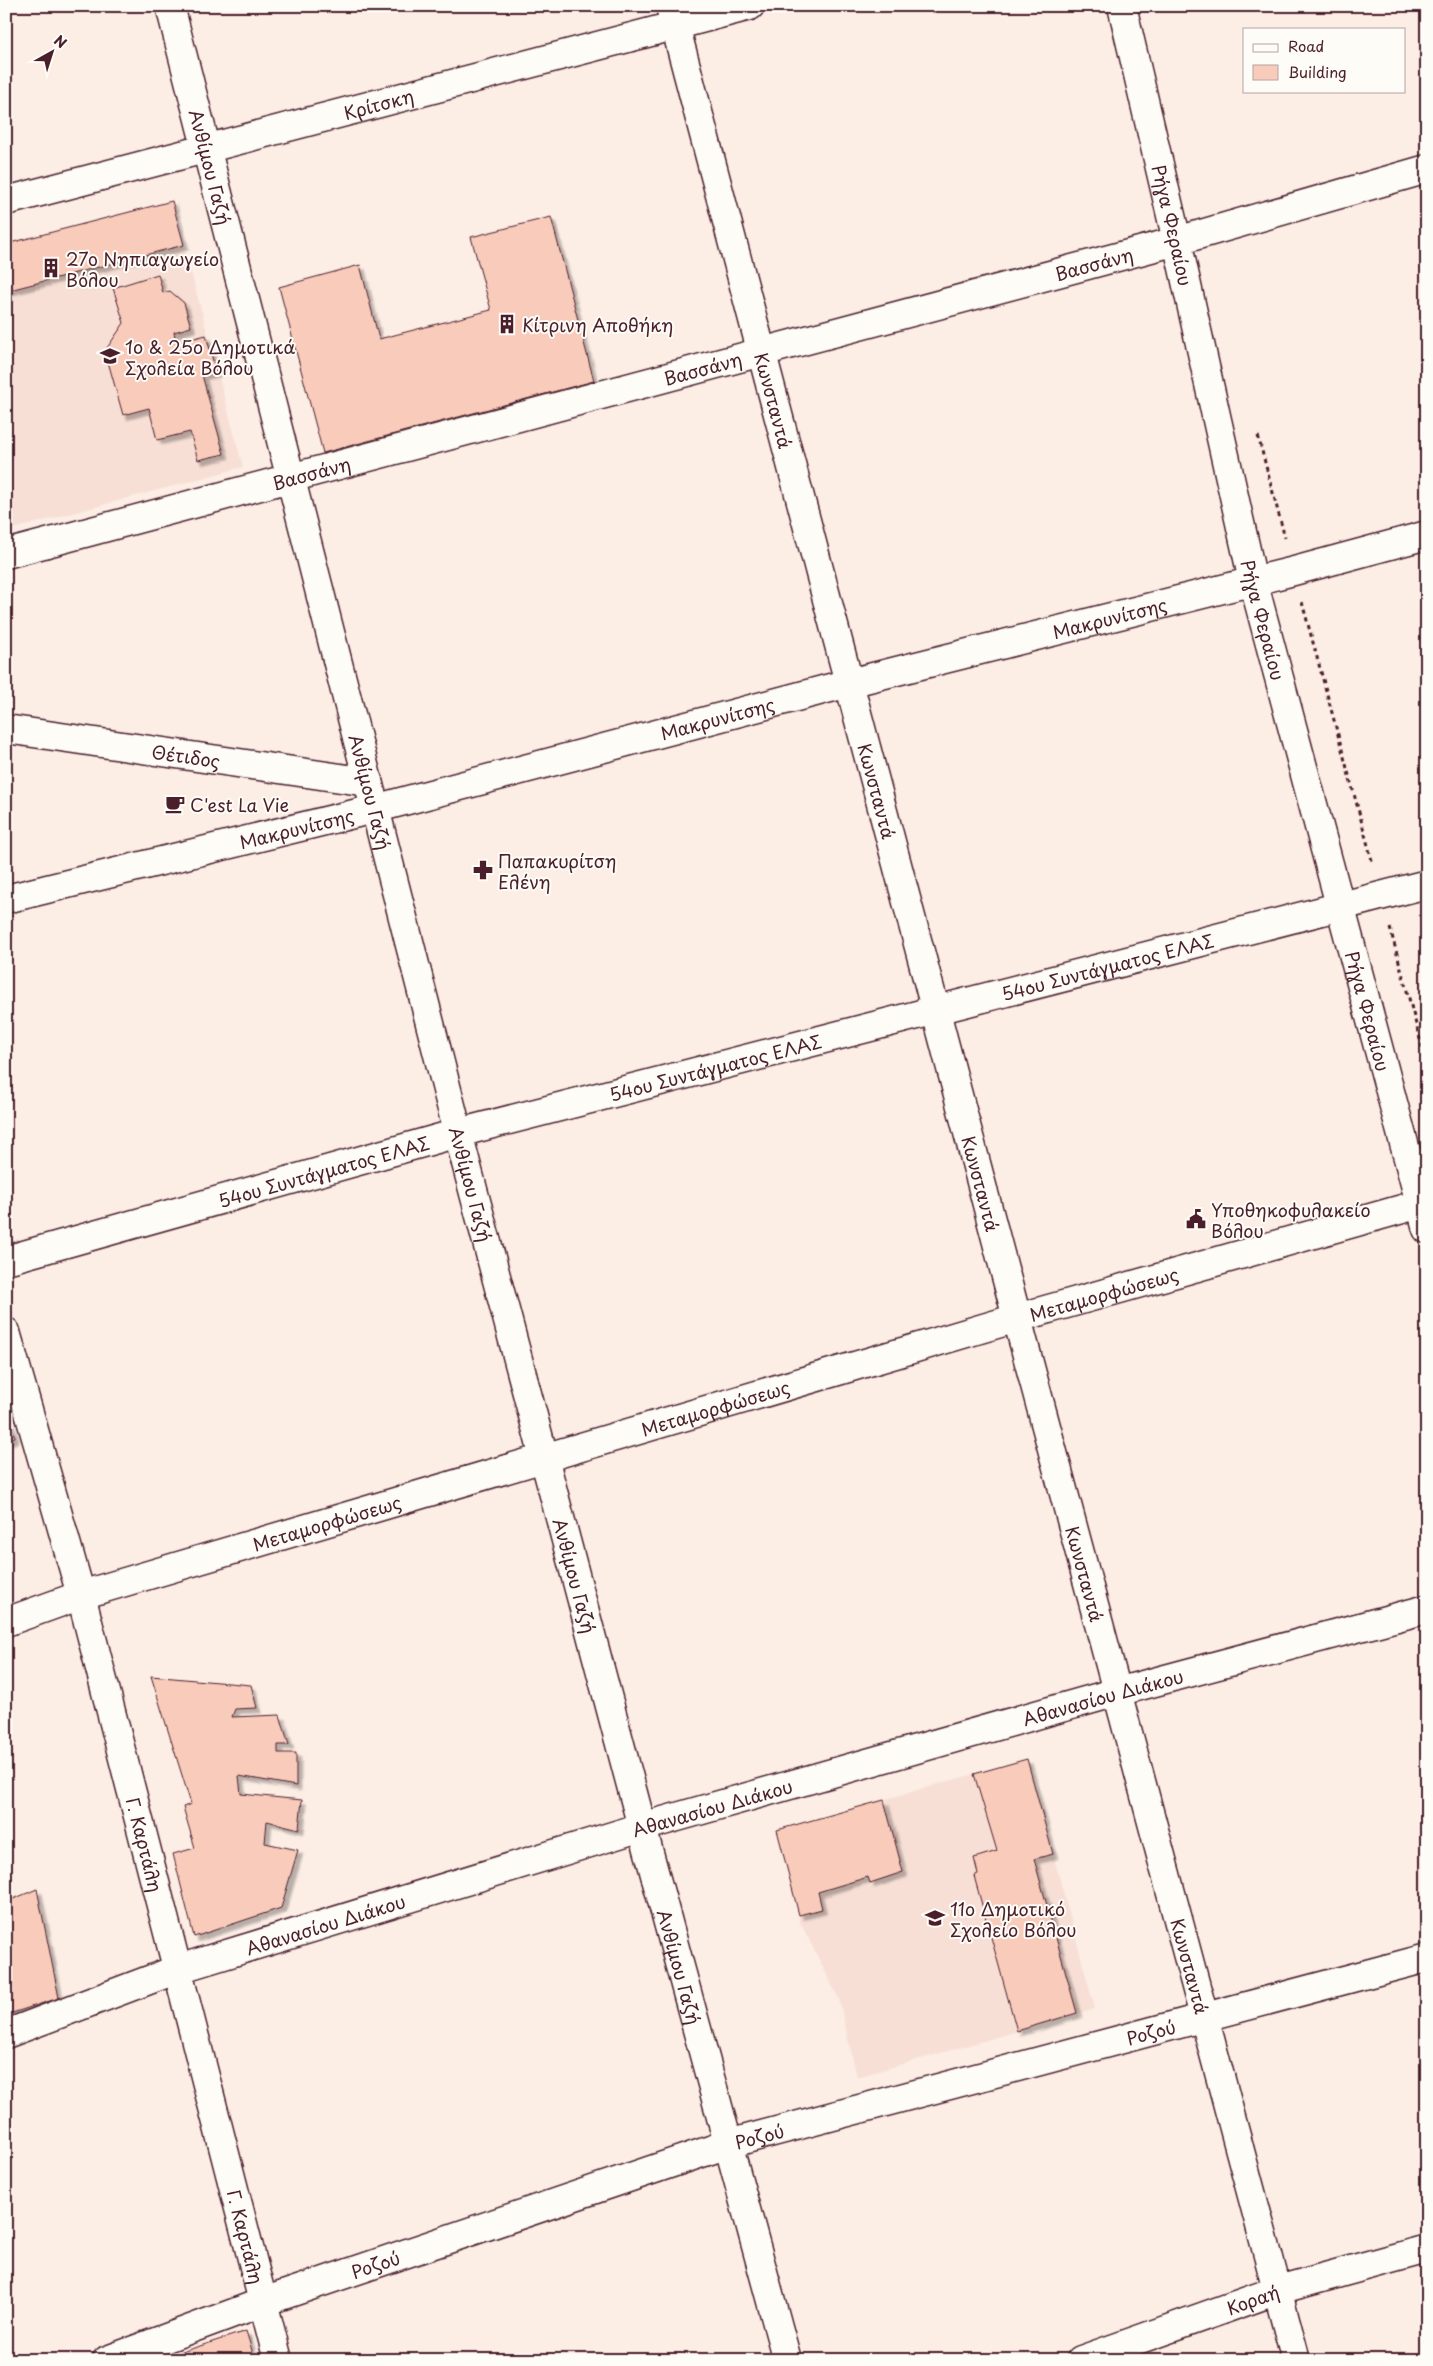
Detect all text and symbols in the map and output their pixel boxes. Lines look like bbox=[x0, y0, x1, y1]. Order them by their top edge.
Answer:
north arrow bbox=[28, 28, 78, 78]
legend bbox=[1243, 28, 1406, 92]
text: N bbox=[50, 30, 71, 53]
text: Road bbox=[1288, 34, 1324, 57]
text: Building bbox=[1288, 60, 1347, 83]
street label: Κρίτσκη bbox=[341, 81, 416, 125]
street label: Ανθίμου Γαζή bbox=[183, 106, 239, 227]
street label: Ρήγα Φεραίου bbox=[1146, 162, 1200, 288]
street label: Βασσάνη bbox=[1052, 240, 1136, 287]
place label: 27ο Νηπιαγωγείο Βόλου bbox=[66, 245, 219, 293]
building icon: 27ο Νηπιαγωγείο Βόλου bbox=[40, 257, 62, 279]
place label: Κίτρινη Αποθήκη bbox=[522, 311, 673, 338]
building icon: Κίτρινη Αποθήκη bbox=[496, 313, 518, 335]
place label: 1ο & 25ο Δημοτικά Σχολεία Βόλου bbox=[125, 333, 295, 381]
street label: Βασσάνη bbox=[660, 344, 745, 391]
school or university icon: 1ο & 25ο Δημοτικά Σχολεία Βόλου bbox=[99, 345, 121, 367]
street label: Κωνσταντά bbox=[749, 350, 800, 451]
street label: Βασσάνη bbox=[269, 449, 353, 496]
street label: Ρήγα Φεραίου bbox=[1235, 557, 1292, 683]
street label: Μακρυνίτσης bbox=[1050, 590, 1170, 645]
street label: Μακρυνίτσης bbox=[657, 690, 777, 746]
street label: Ανθίμου Γαζή bbox=[343, 731, 398, 852]
street label: Θέτιδος bbox=[150, 737, 222, 774]
street label: Κωνσταντά bbox=[852, 740, 903, 842]
place label: C'est La Vie bbox=[190, 791, 289, 818]
cafe icon: C'est La Vie bbox=[164, 793, 186, 815]
street label: Μακρυνίτσης bbox=[236, 801, 356, 855]
place label: Παπακυρίτση Ελένη bbox=[498, 847, 616, 895]
pharmacy icon: Παπακυρίτση Ελένη bbox=[472, 859, 494, 881]
street label: 54ου Συντάγματος ΕΛΑΣ bbox=[998, 926, 1216, 1006]
street label: Ρήγα Φεραίου bbox=[1339, 948, 1398, 1074]
street label: 54ου Συντάγματος ΕΛΑΣ bbox=[606, 1027, 824, 1107]
street label: Ανθίμου Γαζή bbox=[443, 1124, 500, 1245]
street label: 54ου Συντάγματος ΕΛΑΣ bbox=[215, 1128, 432, 1213]
street label: Κωνσταντά bbox=[956, 1133, 1007, 1234]
place label: Υποθηκοφυλακείο Βόλου bbox=[1211, 1196, 1371, 1244]
public building icon: Υποθηκοφυλακείο Βόλου bbox=[1185, 1208, 1207, 1230]
street label: Μεταμορφώσεως bbox=[1026, 1260, 1181, 1327]
street label: Μεταμορφώσεως bbox=[638, 1373, 793, 1442]
street label: Μεταμορφώσεως bbox=[249, 1488, 404, 1557]
street label: Ανθίμου Γαζή bbox=[547, 1515, 603, 1636]
street label: Κωνσταντά bbox=[1060, 1523, 1111, 1625]
street label: Αθανασίου Διάκου bbox=[1019, 1661, 1186, 1732]
street label: Αθανασίου Διάκου bbox=[628, 1771, 796, 1843]
street label: Γ. Καρτάλη bbox=[120, 1794, 170, 1895]
street label: Αθανασίου Διάκου bbox=[242, 1887, 409, 1961]
place label: 11ο Δημοτικό Σχολείο Βόλου bbox=[950, 1895, 1077, 1943]
street label: Ανθίμου Γαζή bbox=[651, 1906, 709, 2027]
school or university icon: 11ο Δημοτικό Σχολείο Βόλου bbox=[924, 1907, 946, 1929]
street label: Κωνσταντά bbox=[1165, 1915, 1216, 2017]
street label: Ροζού bbox=[1123, 2012, 1178, 2051]
street label: Ροζού bbox=[732, 2116, 787, 2155]
street label: Γ. Καρτάλη bbox=[221, 2186, 271, 2287]
street label: Ροζού bbox=[347, 2243, 403, 2285]
street label: Κοραή bbox=[1222, 2277, 1283, 2321]

